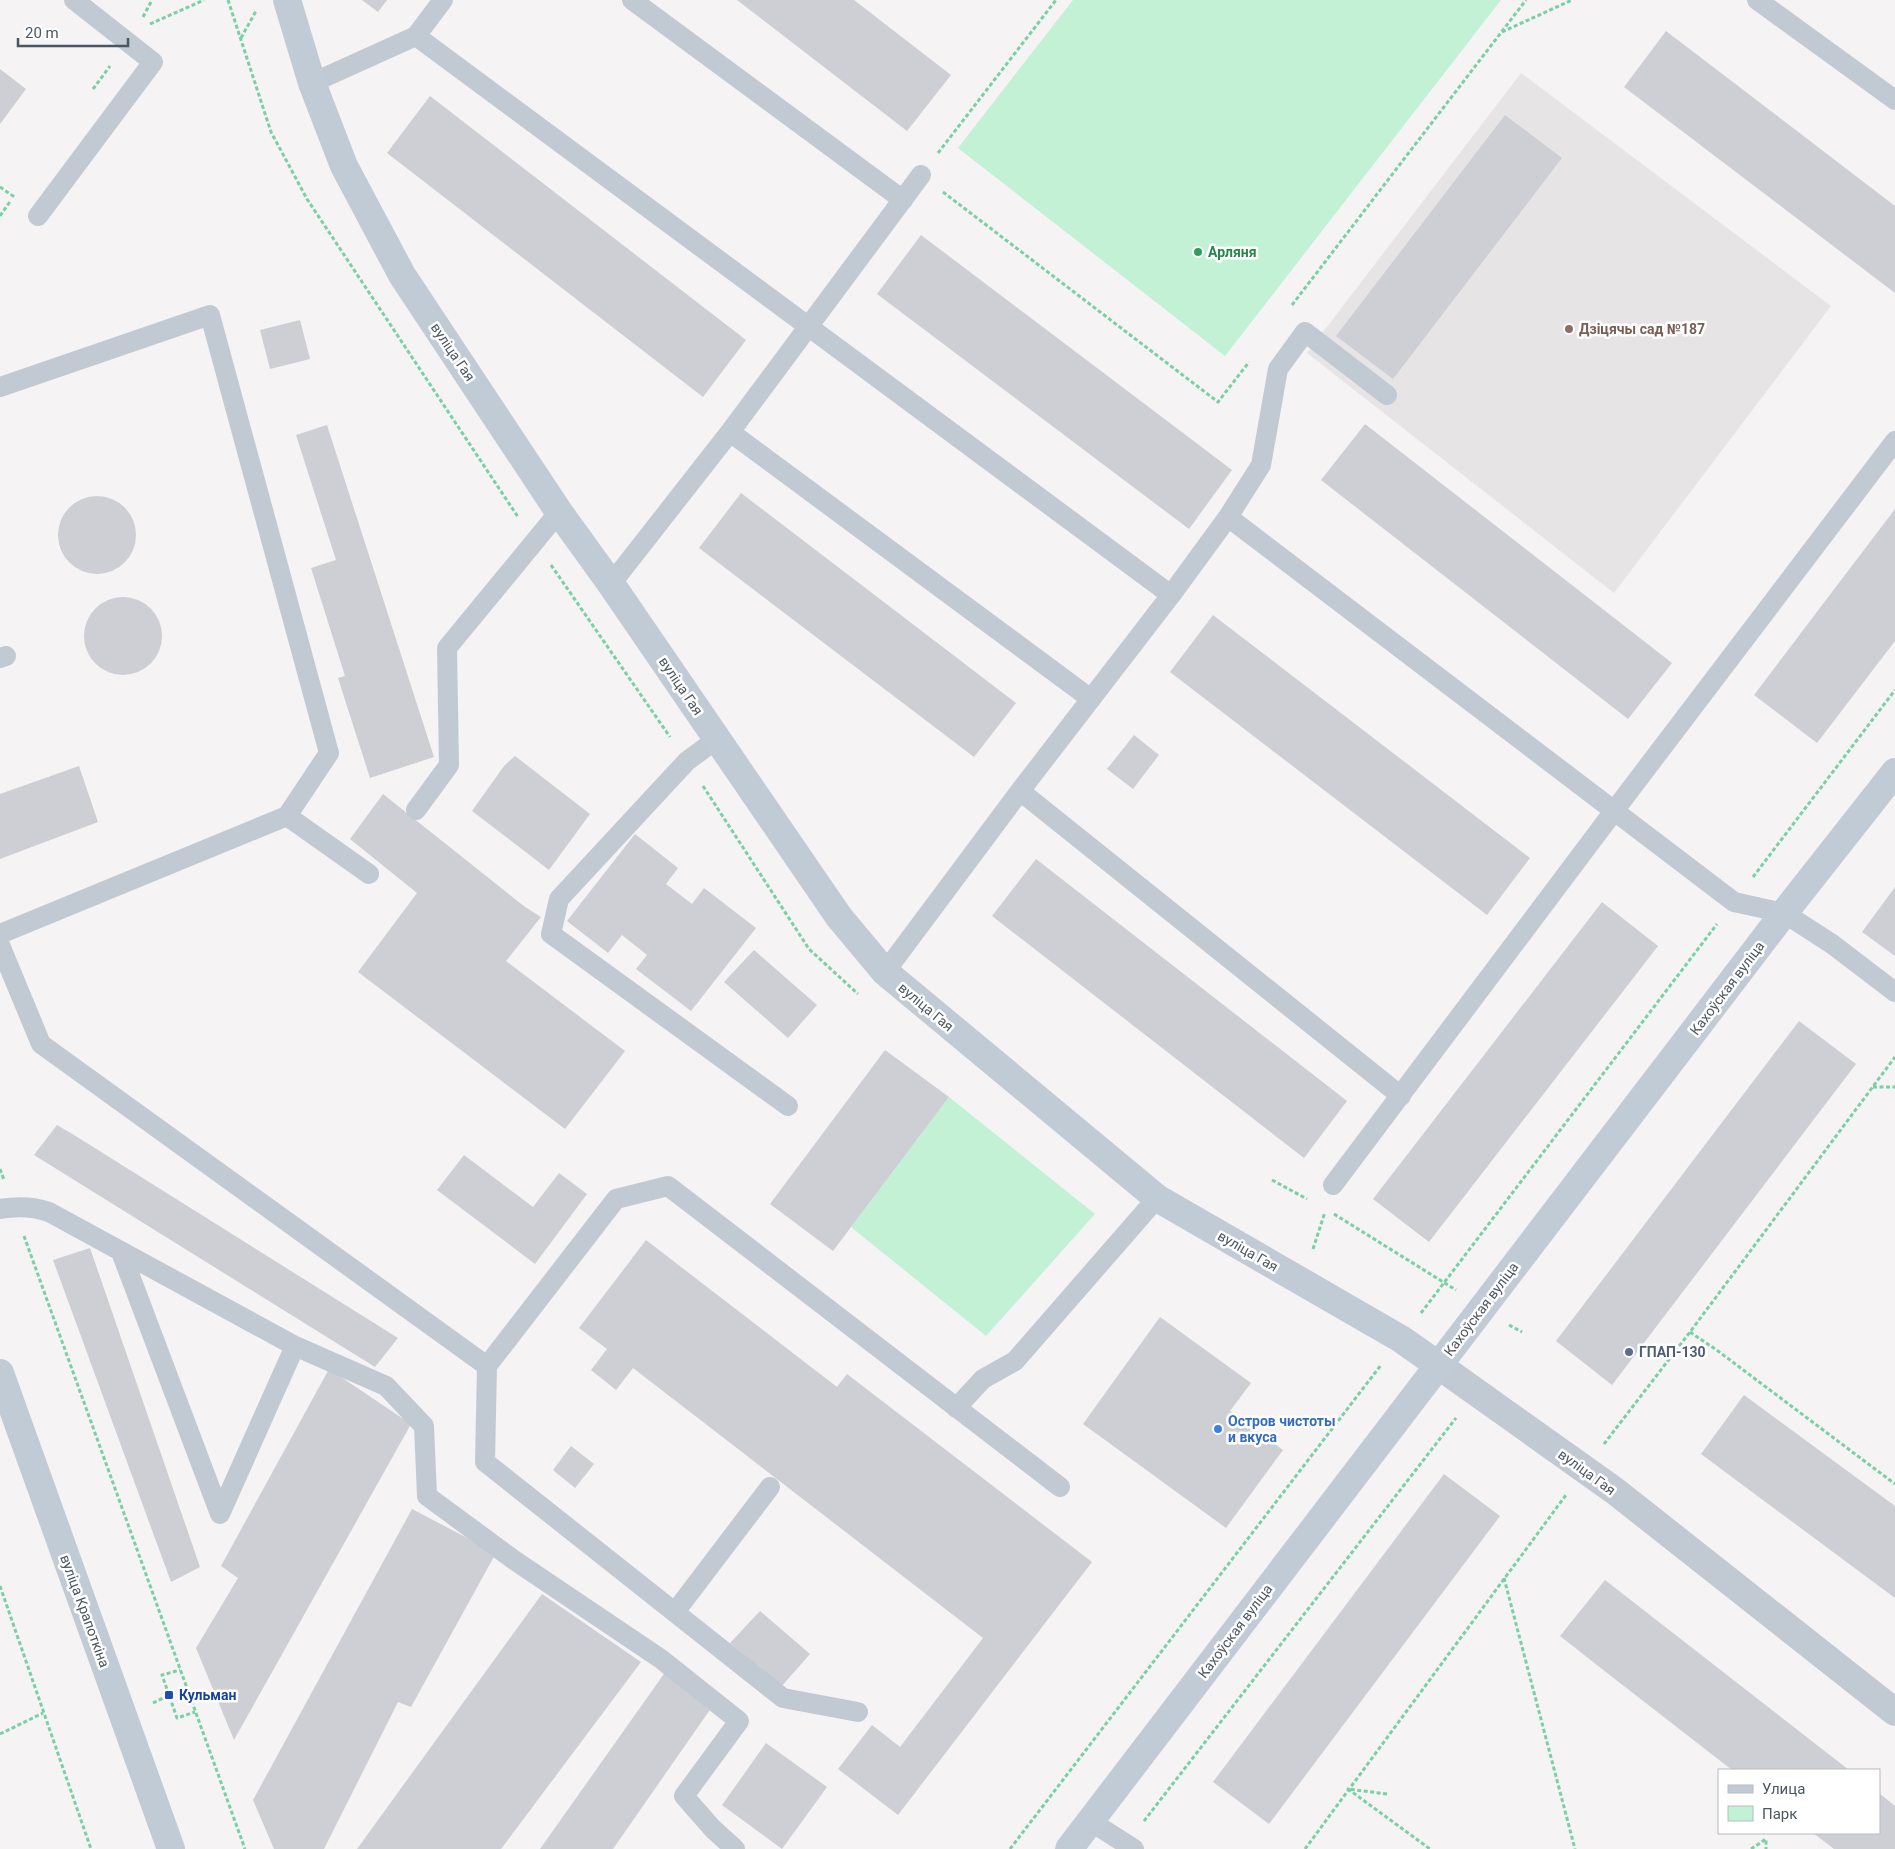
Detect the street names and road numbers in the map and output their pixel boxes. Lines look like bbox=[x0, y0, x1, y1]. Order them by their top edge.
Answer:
street label: вуліца Гая bbox=[428, 320, 478, 384]
street label: вуліца Гая bbox=[656, 654, 706, 718]
street label: Кахоўская вуліца bbox=[1687, 938, 1767, 1038]
street label: вуліца Гая bbox=[895, 979, 957, 1035]
street label: вуліца Гая bbox=[1215, 1227, 1281, 1275]
street label: Кахоўская вуліца bbox=[1441, 1259, 1521, 1359]
street label: вуліца Гая bbox=[1555, 1446, 1619, 1498]
street label: вуліца Крапоткіна bbox=[57, 1552, 113, 1670]
street label: Кахоўская вуліца bbox=[1195, 1581, 1275, 1681]

